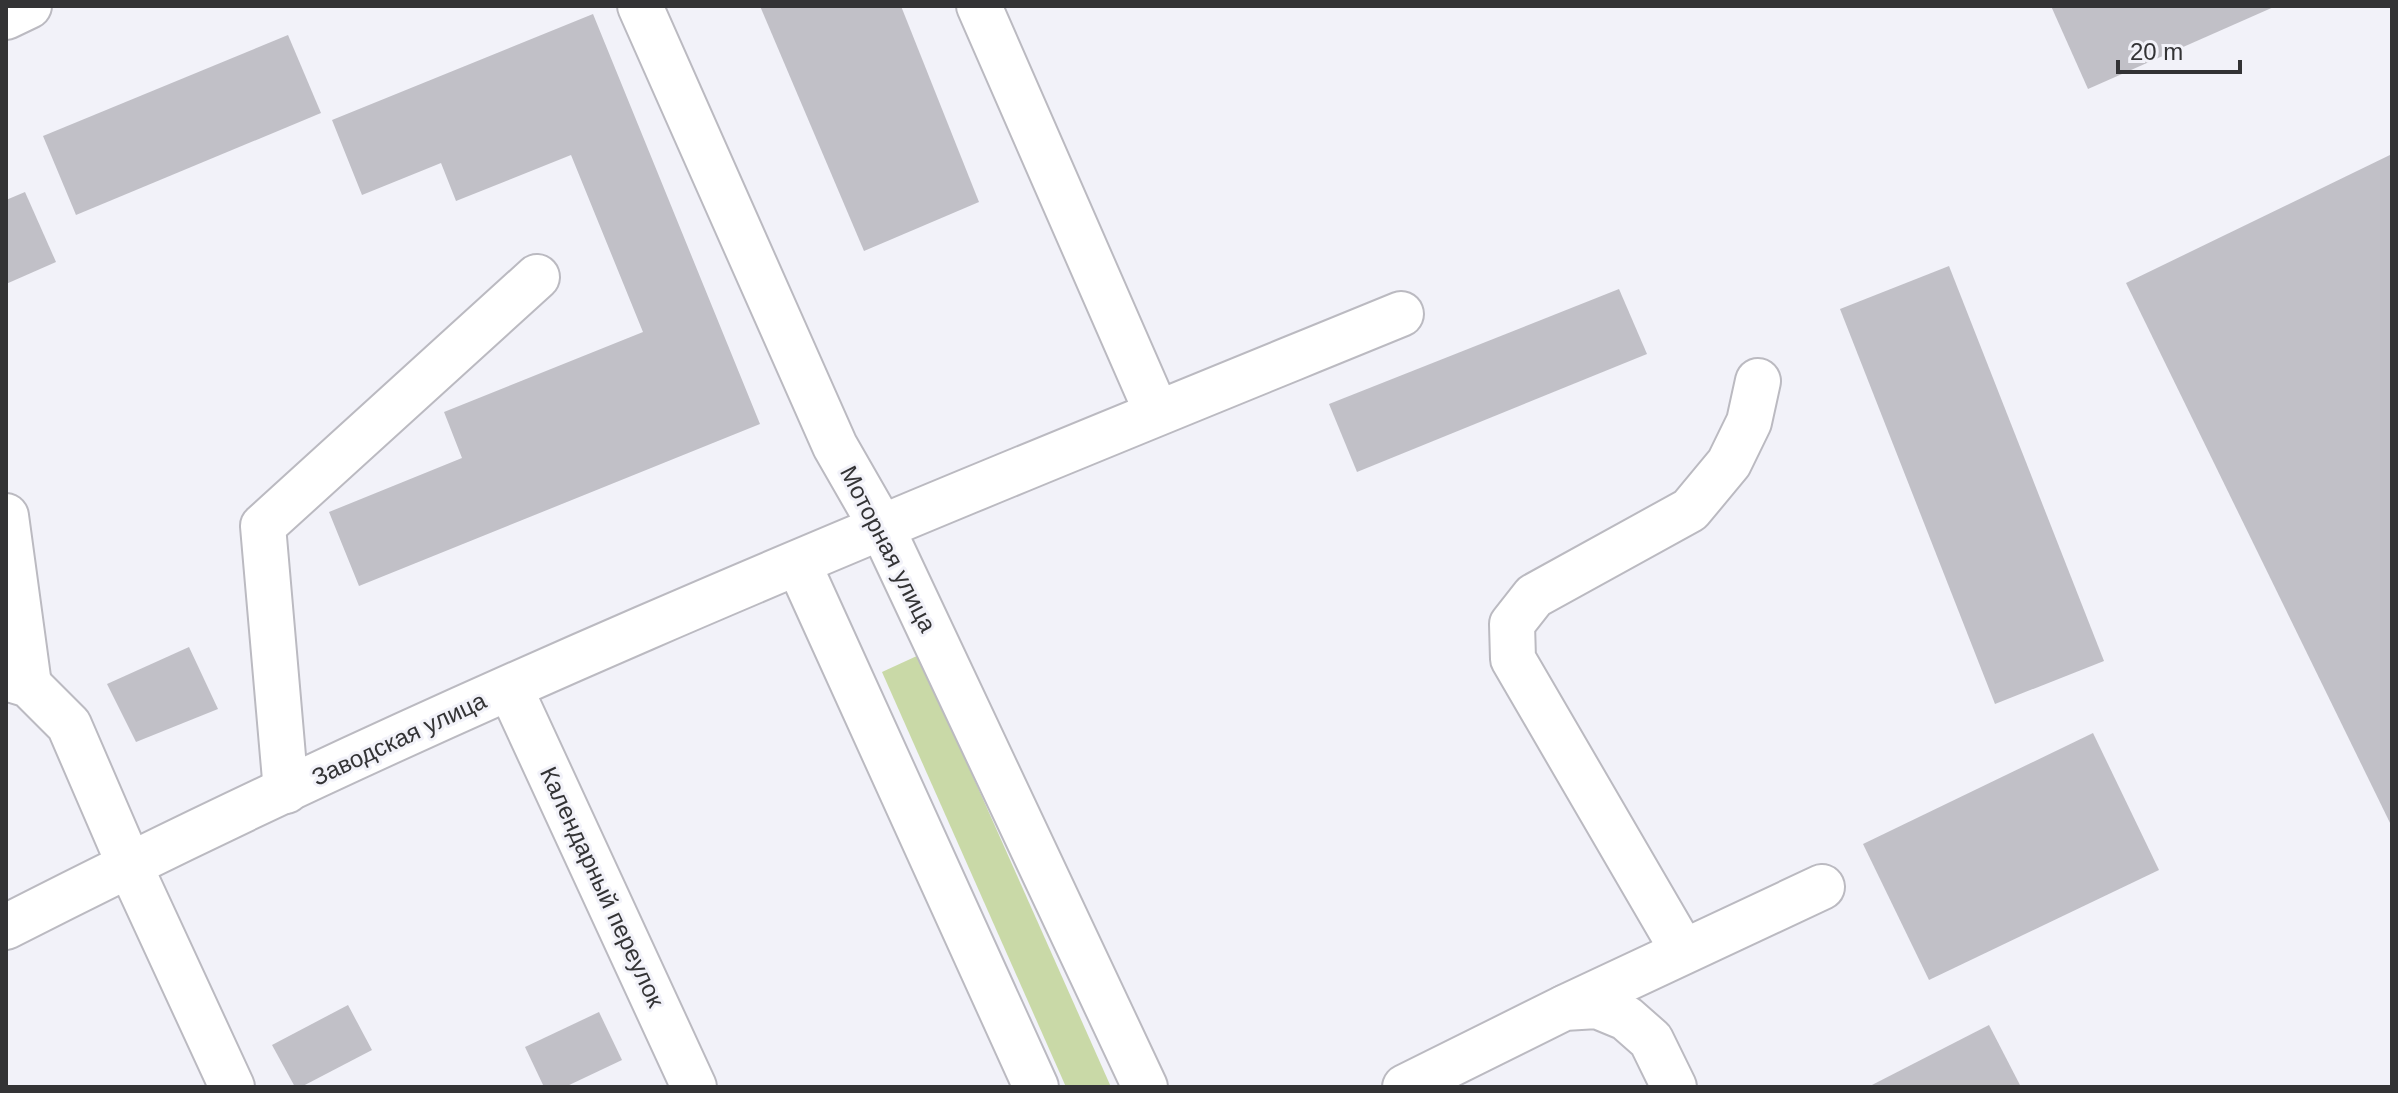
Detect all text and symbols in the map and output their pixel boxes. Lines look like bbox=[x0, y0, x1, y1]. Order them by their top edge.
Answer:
scale bar bbox=[2118, 24, 2240, 74]
text: 20 m bbox=[2130, 38, 2183, 65]
street label: Моторная улица bbox=[835, 461, 942, 637]
street label: Заводская улица bbox=[307, 686, 491, 791]
street label: Календарный переулок bbox=[535, 763, 670, 1011]

